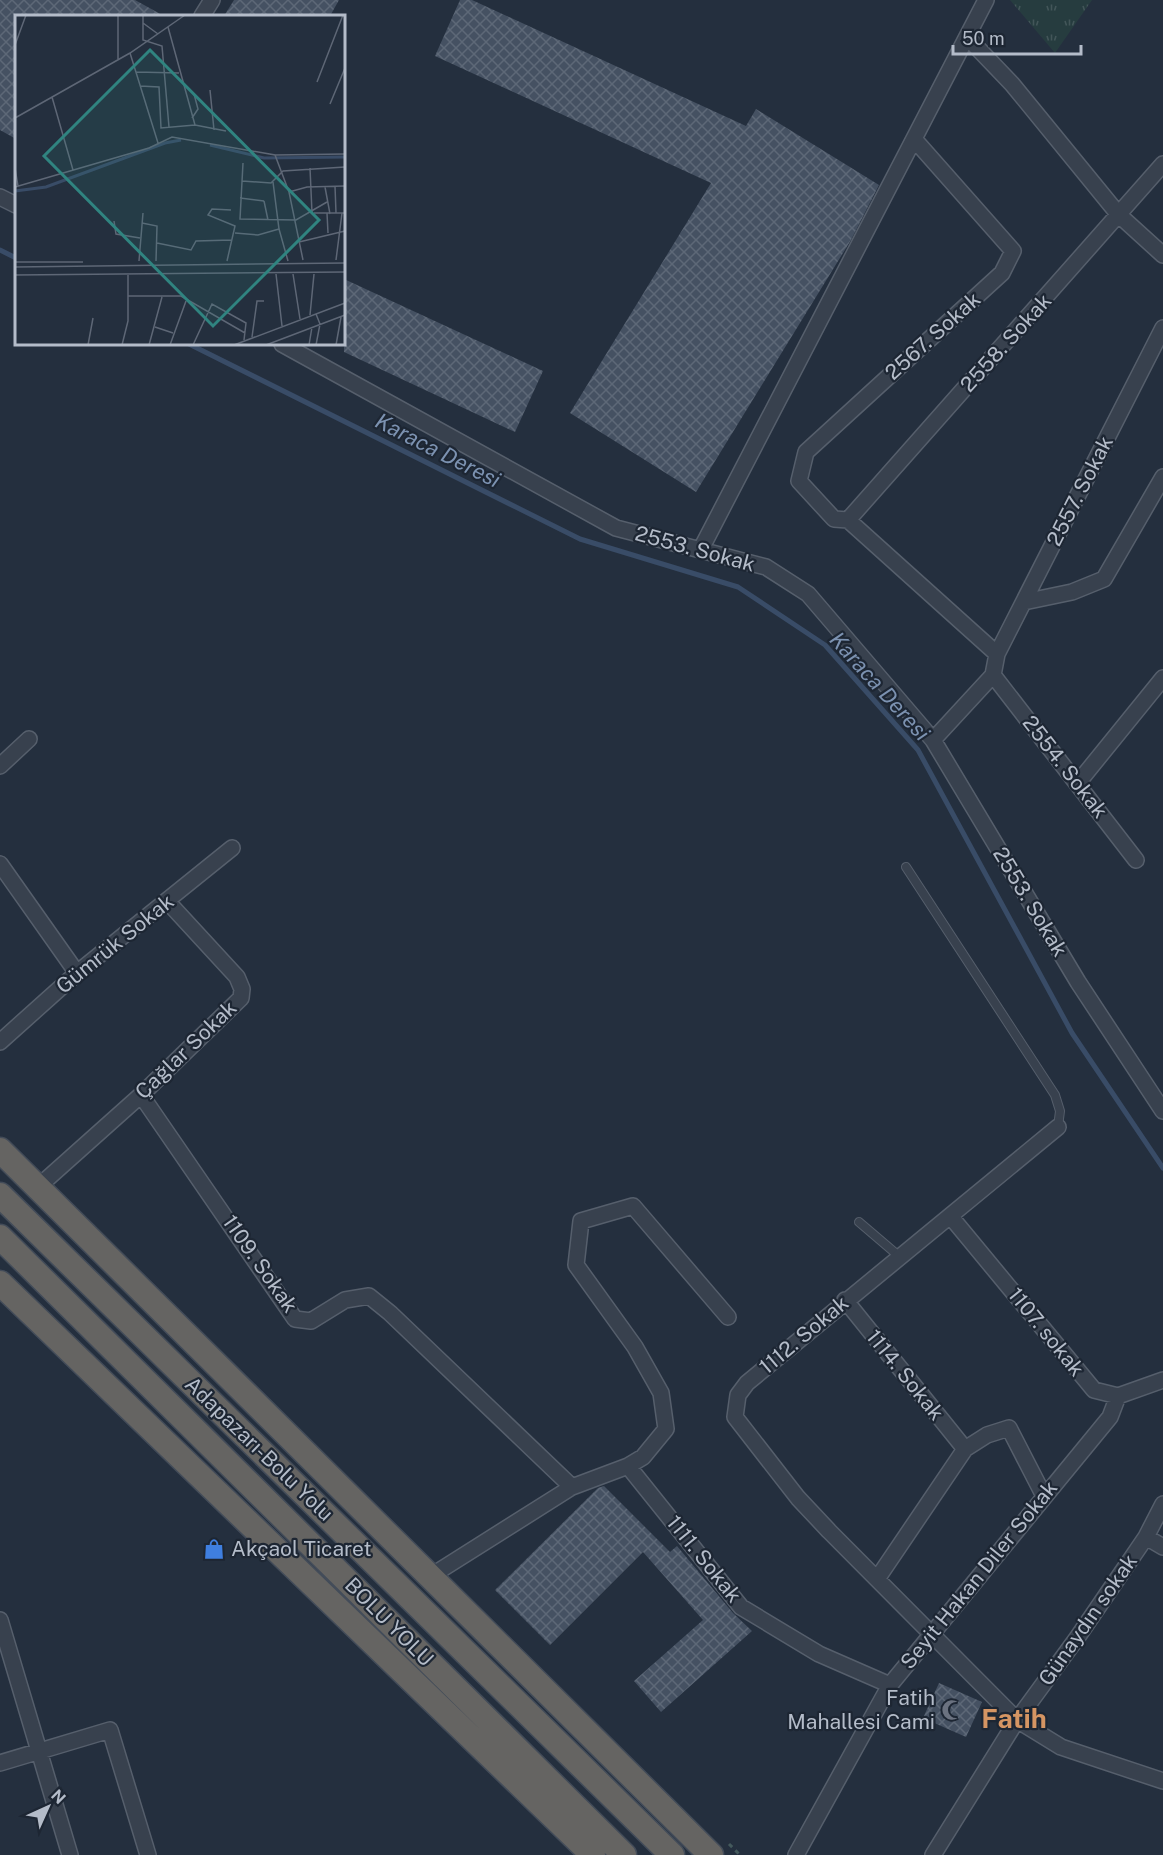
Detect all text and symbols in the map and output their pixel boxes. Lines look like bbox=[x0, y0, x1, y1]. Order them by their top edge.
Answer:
inset map bbox=[15, 15, 345, 345]
scale bar bbox=[953, 18, 1080, 56]
text: 50 m bbox=[962, 28, 1005, 49]
street label: 2567. Sokak bbox=[880, 286, 986, 385]
street label: 2558. Sokak bbox=[955, 288, 1056, 397]
water label: Karaca Deresi bbox=[371, 407, 505, 493]
street label: 2557. Sokak bbox=[1041, 431, 1118, 550]
street label: 2553. Sokak bbox=[632, 520, 758, 577]
water label: Karaca Deresi bbox=[825, 626, 936, 746]
street label: 2554. Sokak bbox=[1018, 710, 1113, 823]
street label: 2553. Sokak bbox=[988, 843, 1073, 961]
street label: Gümrük Sokak bbox=[51, 888, 179, 999]
street label: Çağlar Sokak bbox=[130, 995, 242, 1104]
street label: 1109. Sokak bbox=[218, 1210, 303, 1318]
street label: 1107. sokak bbox=[1003, 1282, 1090, 1381]
street label: 1112. Sokak bbox=[754, 1290, 854, 1379]
street label: 1114. Sokak bbox=[861, 1324, 950, 1425]
street label: Adapazarı-Bolu Yolu bbox=[180, 1371, 339, 1526]
street label: Seyit Hakan Diler Sokak bbox=[895, 1475, 1062, 1674]
street label: 1111. Sokak bbox=[662, 1510, 747, 1607]
place label: Akçaol Ticaret bbox=[231, 1536, 372, 1561]
shop icon: Akçaol Ticaret bbox=[202, 1537, 226, 1561]
street label: Günaydın sokak bbox=[1033, 1549, 1142, 1690]
street label: BOLU YOLU bbox=[340, 1572, 439, 1671]
place label: Fatih Mahallesi Cami bbox=[787, 1685, 935, 1734]
mosque icon: Fatih Mahallesi Cami bbox=[940, 1698, 964, 1722]
district label: Fatih bbox=[981, 1702, 1047, 1734]
north arrow bbox=[18, 1777, 78, 1837]
text: N bbox=[47, 1786, 69, 1808]

